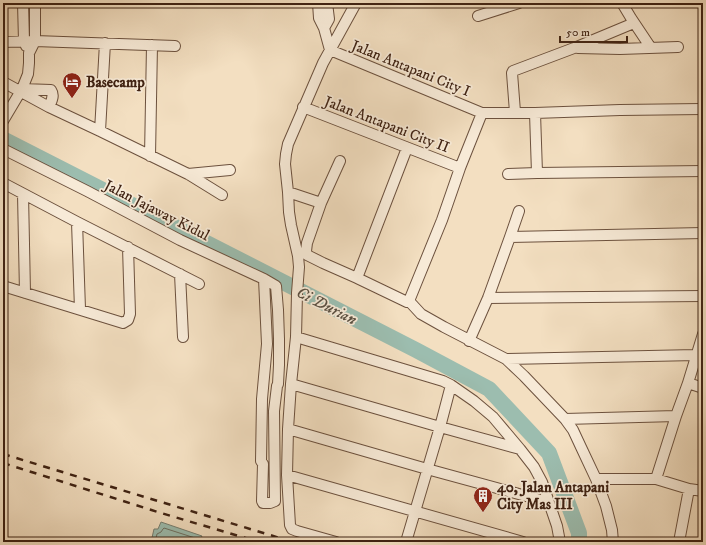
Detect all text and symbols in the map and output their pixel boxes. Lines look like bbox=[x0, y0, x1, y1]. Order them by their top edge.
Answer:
scale bar bbox=[560, 18, 627, 44]
text: 50 m bbox=[566, 25, 590, 40]
street label: Jalan Antapani City I bbox=[347, 35, 473, 101]
hotel icon: Basecamp bbox=[61, 71, 83, 99]
place label: Basecamp bbox=[86, 73, 145, 92]
street label: Jalan Antapani City II bbox=[320, 91, 452, 157]
street label: Jalan Jajaway Kidul bbox=[99, 175, 213, 245]
water label: Ci Durian bbox=[293, 282, 360, 330]
place label: 40, Jalan Antapani City Mas III bbox=[496, 478, 609, 514]
building icon: 40, Jalan Antapani City Mas III bbox=[472, 485, 494, 513]

